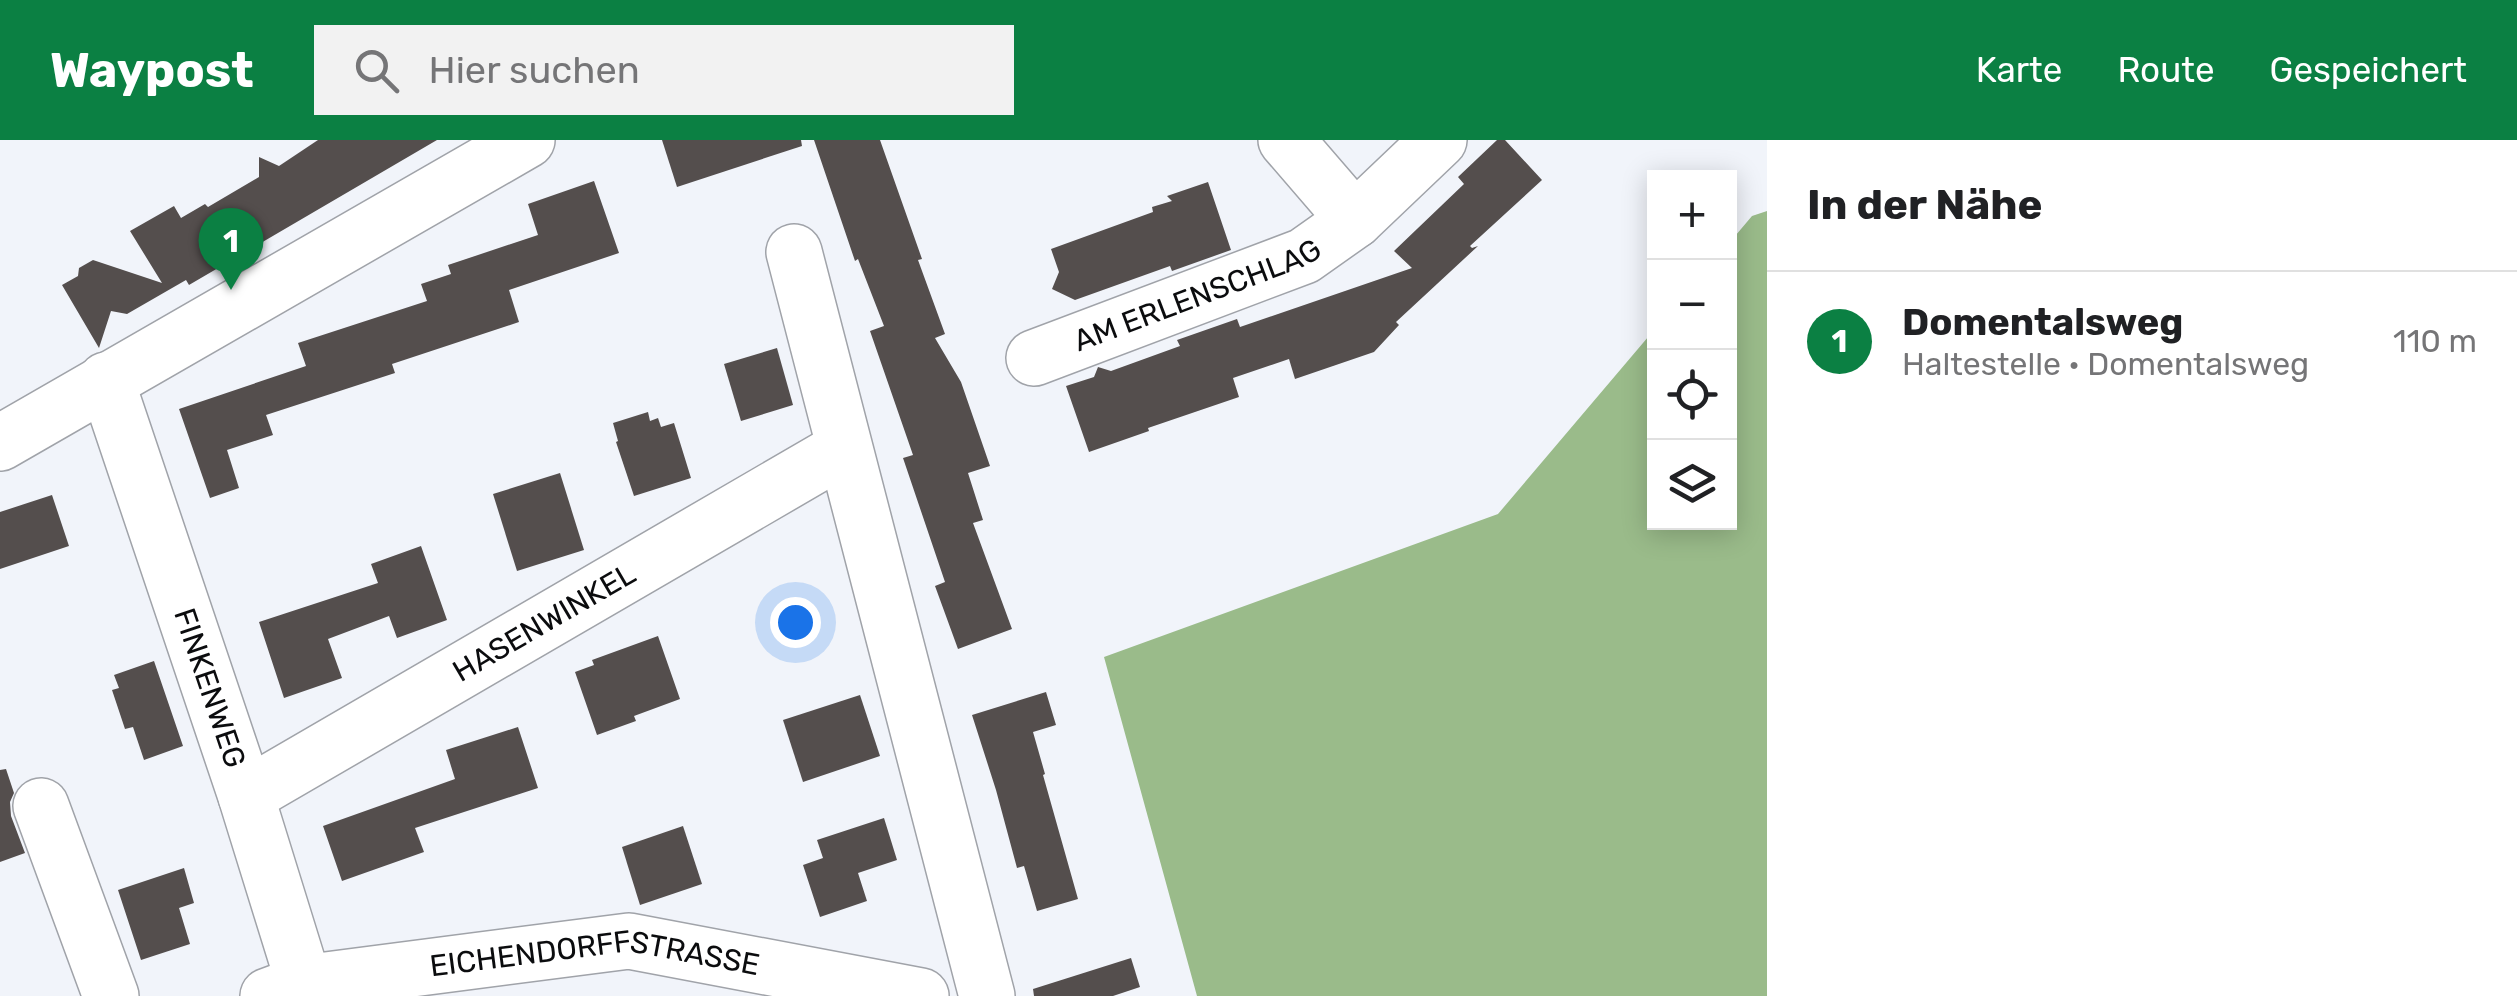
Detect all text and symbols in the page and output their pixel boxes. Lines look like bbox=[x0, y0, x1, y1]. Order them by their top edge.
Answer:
search box bbox=[314, 25, 1014, 115]
text: Waypost bbox=[50, 42, 254, 99]
icon: search bbox=[349, 43, 404, 98]
text: Hier suchen bbox=[429, 47, 640, 93]
text: Karte bbox=[1976, 49, 2062, 91]
text: Route bbox=[2117, 49, 2215, 91]
text: Gespeichert bbox=[2270, 49, 2467, 91]
map controls bbox=[1647, 170, 1737, 530]
button: + bbox=[1647, 170, 1737, 260]
text: In der Nähe bbox=[1807, 180, 2042, 230]
pin: 1 bbox=[198, 208, 264, 290]
street label: AM ERLENSCHLAG bbox=[1069, 231, 1329, 359]
button: − bbox=[1647, 260, 1737, 350]
text: Domentalsweg bbox=[1902, 299, 2183, 345]
text: 1 bbox=[1832, 322, 1847, 360]
text: 110 m bbox=[2393, 322, 2477, 360]
text: Haltestelle · Domentalsweg bbox=[1902, 345, 2309, 383]
button: locate bbox=[1647, 350, 1737, 440]
button: layers bbox=[1647, 440, 1737, 530]
street label: HASENWINKEL bbox=[447, 555, 642, 690]
your location bbox=[770, 597, 821, 648]
street label: FINKENWEG bbox=[166, 604, 253, 772]
street label: EICHENDORFFSTRASSE bbox=[428, 923, 763, 984]

